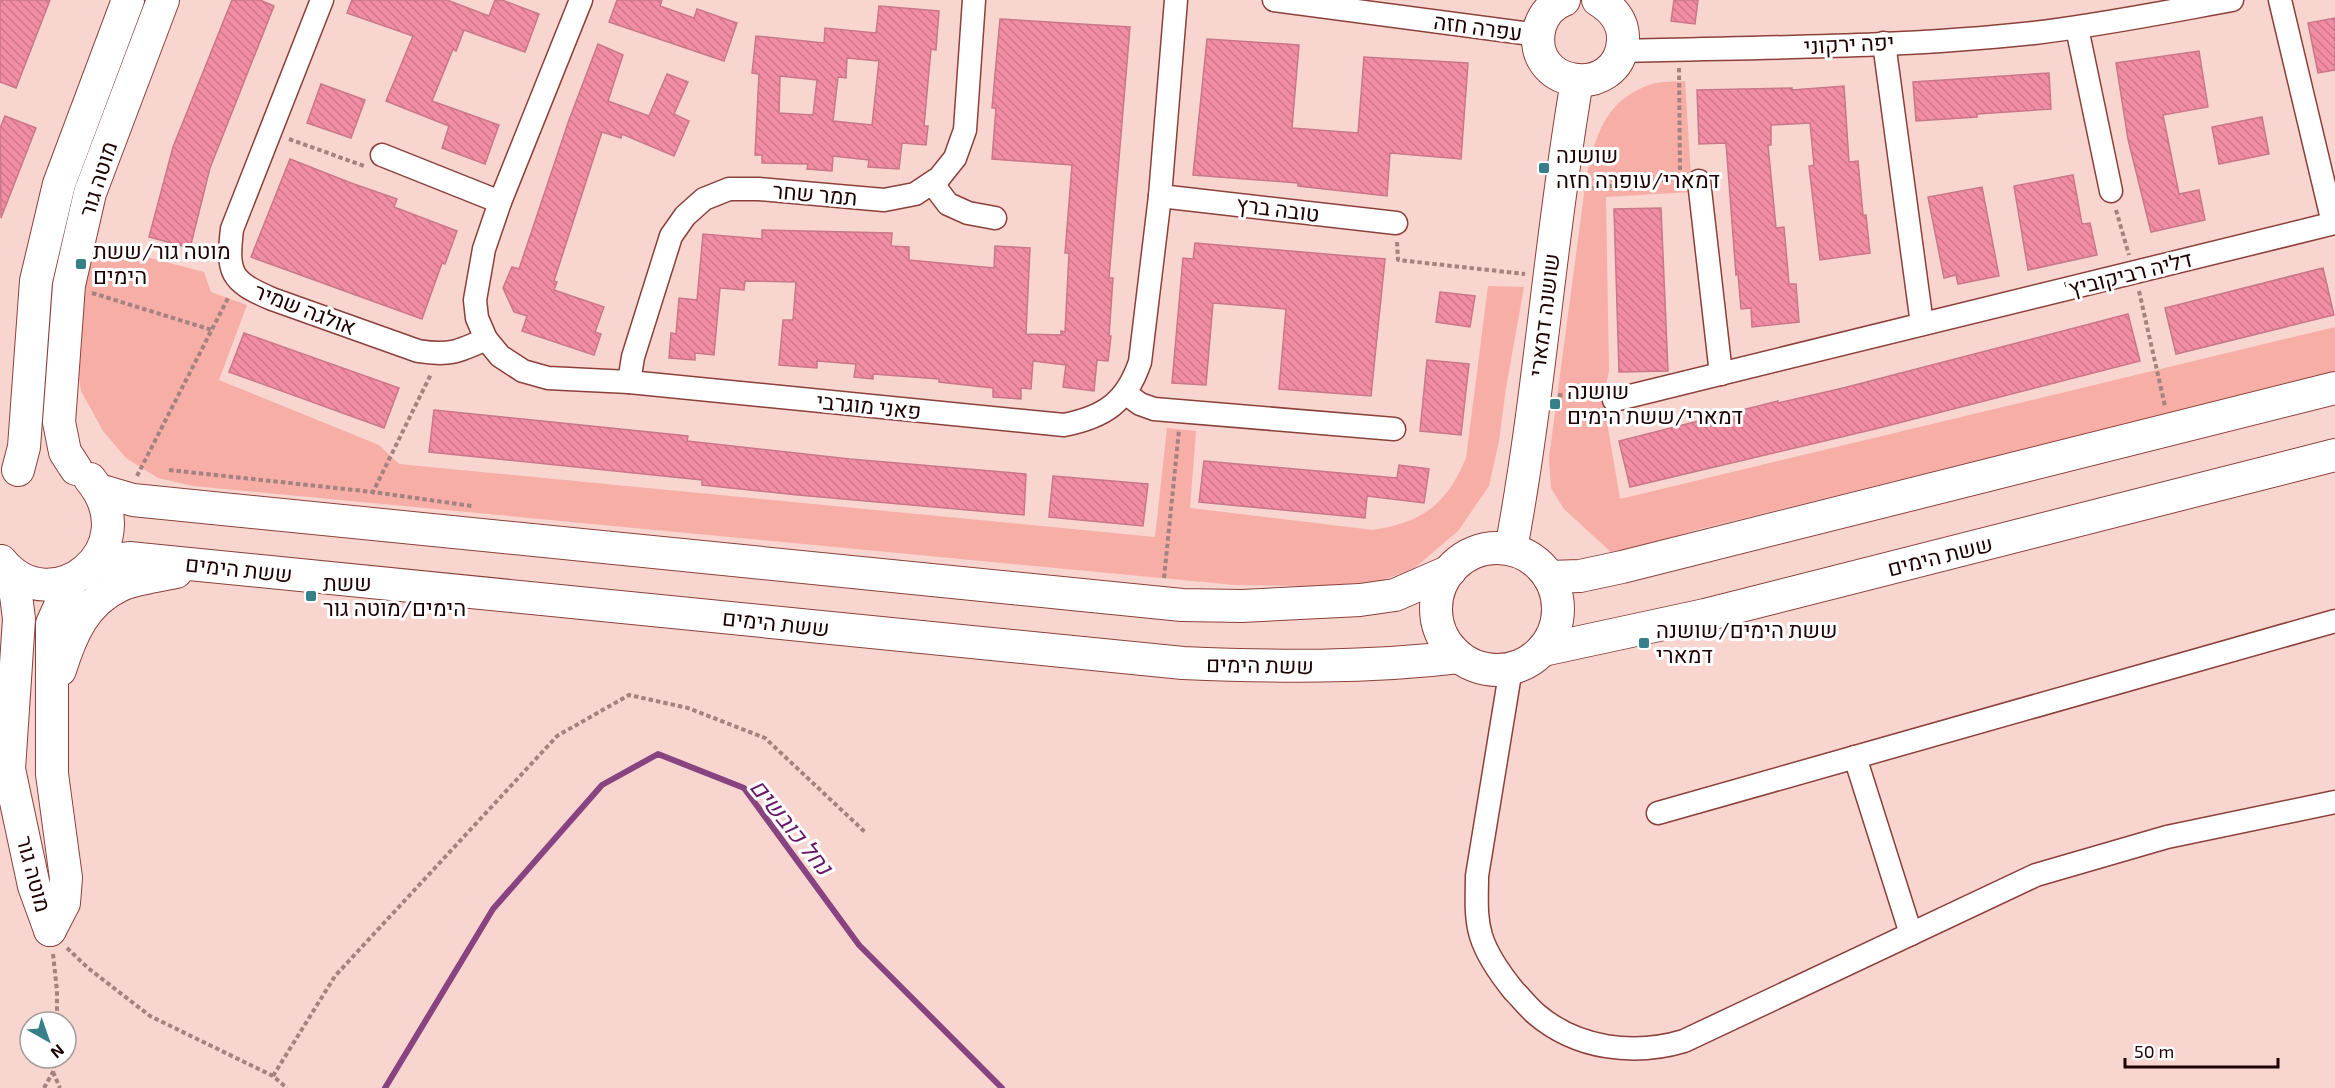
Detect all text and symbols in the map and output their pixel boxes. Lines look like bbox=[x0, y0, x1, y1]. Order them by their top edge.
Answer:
street label: עפרה חזה bbox=[1432, 7, 1524, 45]
street label: יפה ירקוני bbox=[1803, 28, 1895, 58]
street label: מוטה גור bbox=[73, 138, 121, 220]
place label: שושנה דמארי/עופרה חזה bbox=[1556, 141, 1720, 192]
marker: שושנה דמארי/עופרה חזה bbox=[1537, 161, 1551, 175]
street label: תמר שחר bbox=[772, 176, 859, 210]
street label: טובה ברץ bbox=[1235, 190, 1321, 226]
place label: מוטה גור/ששת הימים bbox=[93, 237, 231, 288]
street label: 'דליה רביקוביץ bbox=[2061, 245, 2194, 301]
street label: שושנה דמארי bbox=[1523, 252, 1563, 378]
marker: מוטה גור/ששת הימים bbox=[74, 257, 88, 271]
street label: אולגה שמיר bbox=[251, 277, 360, 339]
place label: שושנה דמארי/ששת הימים bbox=[1567, 377, 1743, 428]
street label: פאני מוגרבי bbox=[815, 387, 923, 423]
marker: שושנה דמארי/ששת הימים bbox=[1548, 397, 1562, 411]
street label: ששת הימים bbox=[1884, 529, 1995, 581]
street label: ששת הימים bbox=[184, 549, 294, 587]
place label: ששת הימים/מוטה גור bbox=[323, 569, 466, 620]
marker: ששת הימים/מוטה גור bbox=[304, 589, 318, 603]
street label: ששת הימים bbox=[721, 603, 831, 641]
place label: ששת הימים/שושנה דמארי bbox=[1656, 616, 1837, 667]
marker: ששת הימים/שושנה דמארי bbox=[1637, 636, 1651, 650]
street label: ששת הימים bbox=[1206, 650, 1314, 678]
water label: נחל כובשים bbox=[745, 772, 841, 882]
street label: מוטה גור bbox=[12, 833, 58, 915]
north arrow bbox=[18, 1010, 78, 1070]
scale bar bbox=[2125, 1031, 2278, 1069]
text: 50 m bbox=[2134, 1040, 2174, 1062]
text: N bbox=[47, 1041, 68, 1063]

